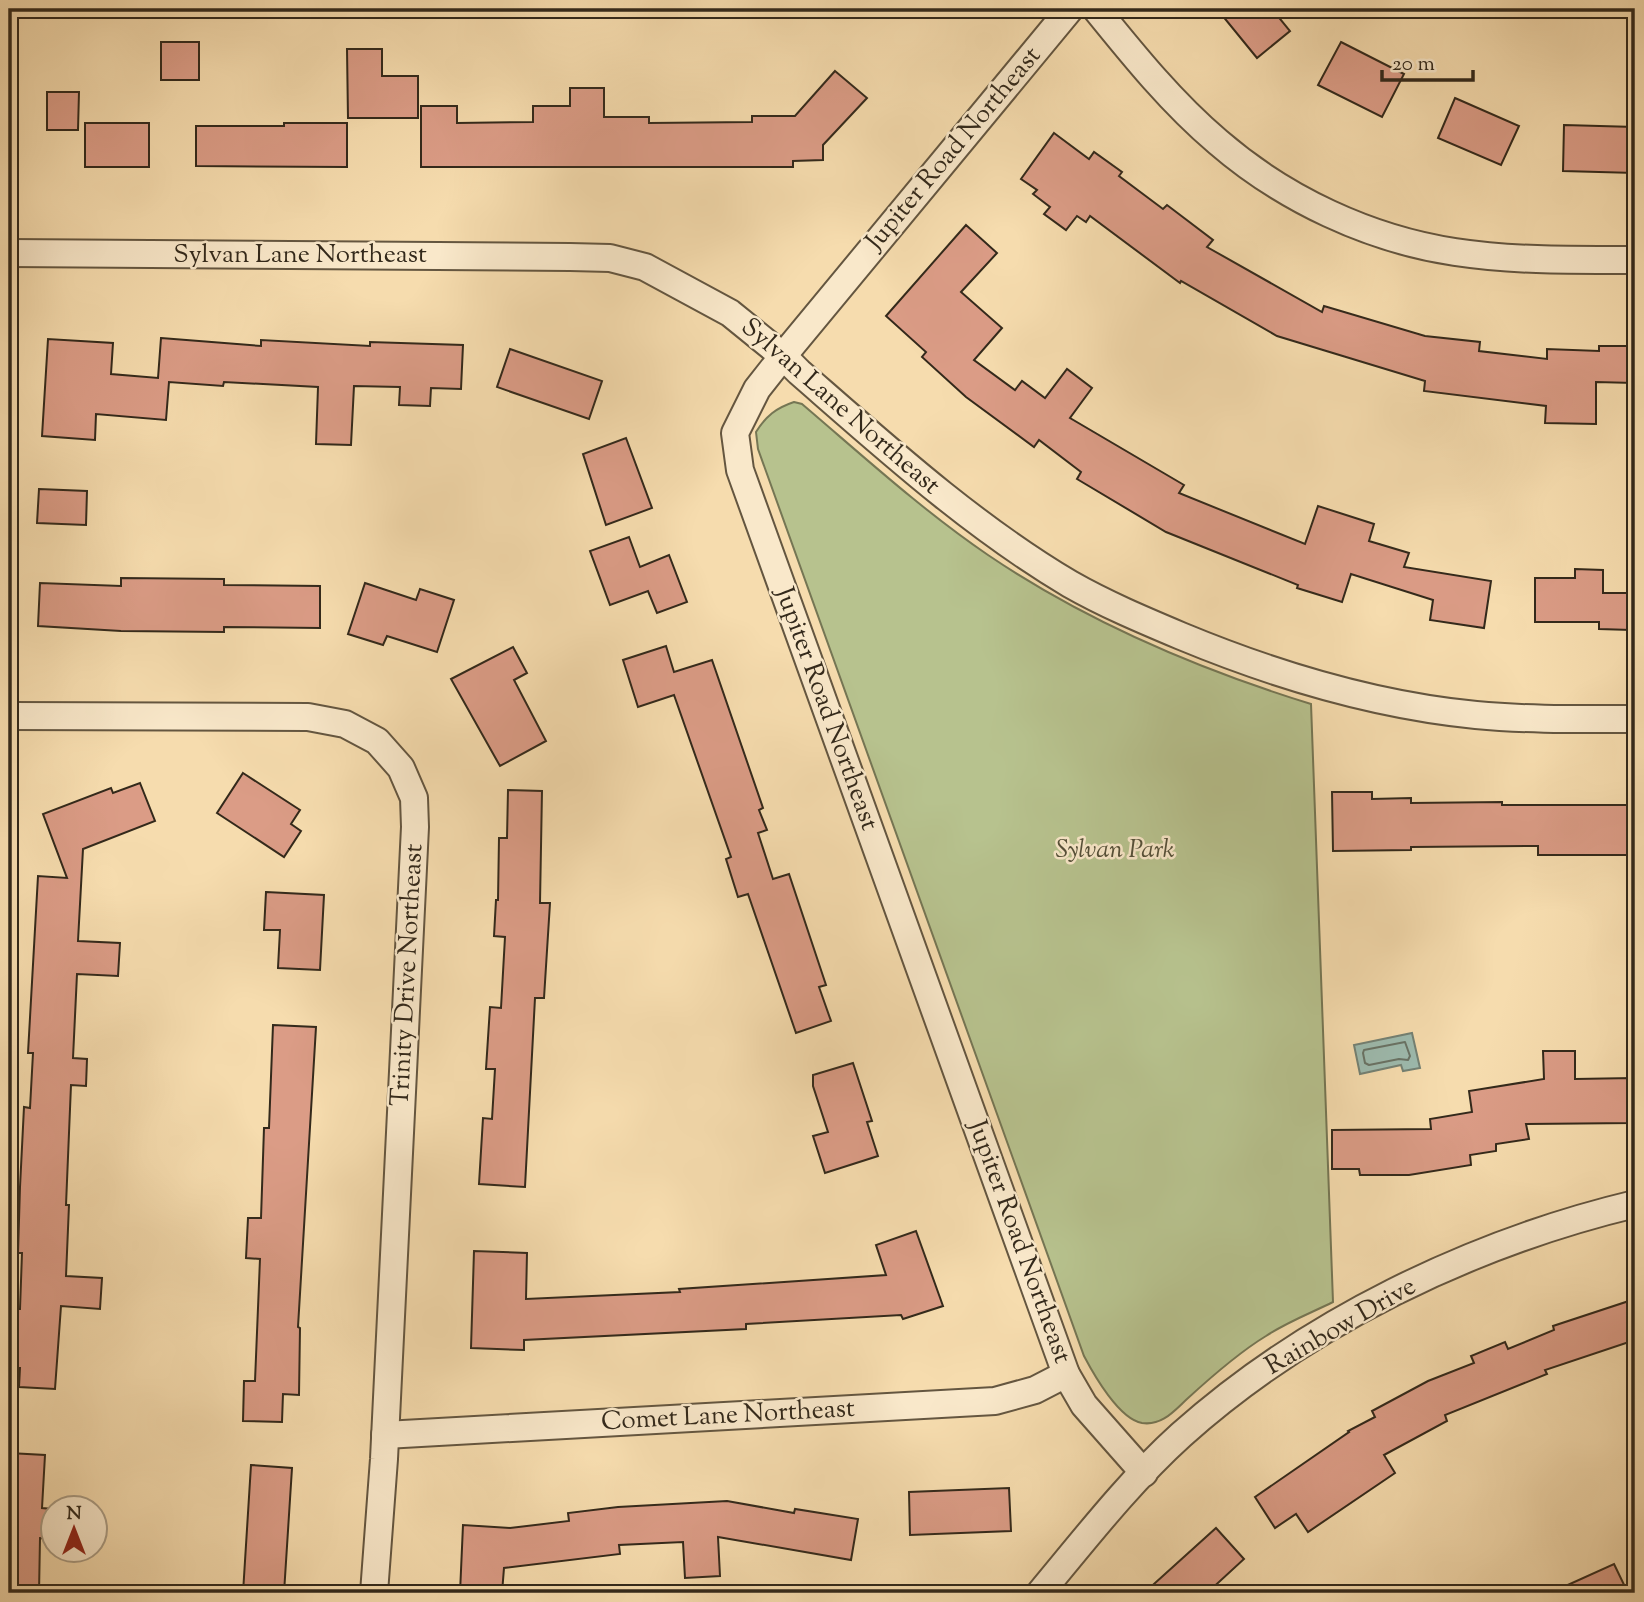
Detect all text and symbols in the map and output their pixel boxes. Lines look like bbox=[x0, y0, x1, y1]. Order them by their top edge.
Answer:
scale bar bbox=[1382, 38, 1472, 82]
street label: Jupiter Road Northeast bbox=[856, 39, 1050, 260]
text: 20 m bbox=[1392, 50, 1435, 80]
street label: Sylvan Lane Northeast bbox=[173, 237, 427, 274]
street label: Sylvan Lane Northeast bbox=[732, 310, 948, 504]
street label: Jupiter Road Northeast bbox=[764, 581, 887, 836]
park label: Sylvan Park bbox=[1055, 832, 1175, 869]
street label: Trinity Drive Northeast bbox=[383, 843, 433, 1107]
street label: Jupiter Road Northeast bbox=[957, 1114, 1080, 1369]
street label: Rainbow Drive bbox=[1259, 1269, 1423, 1385]
street label: Comet Lane Northeast bbox=[600, 1391, 856, 1441]
north arrow bbox=[38, 1494, 108, 1564]
text: N bbox=[66, 1501, 82, 1528]

